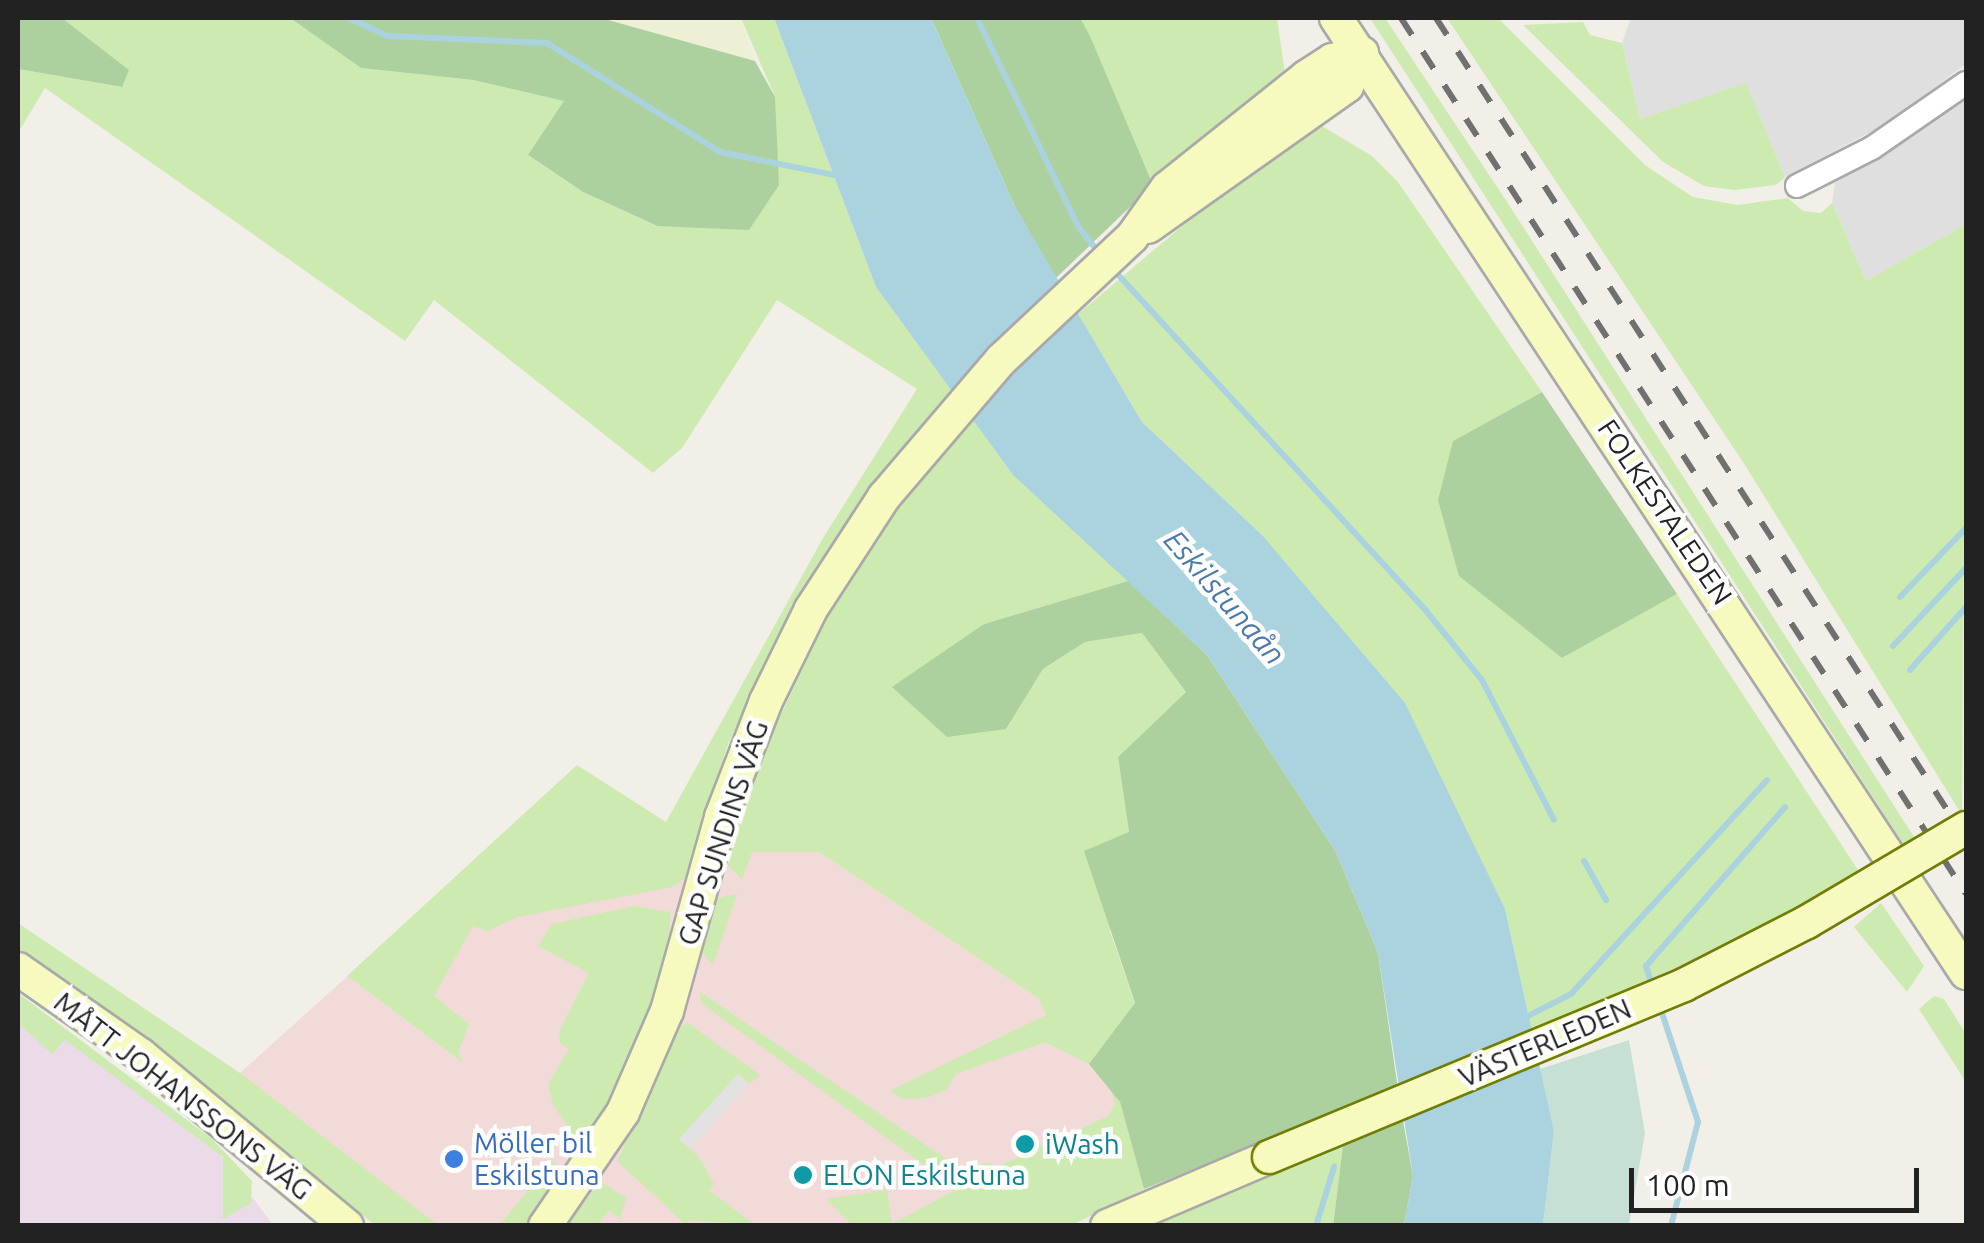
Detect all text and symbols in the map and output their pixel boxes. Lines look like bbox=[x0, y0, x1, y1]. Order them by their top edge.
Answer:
street label: FOLKESTALEDEN bbox=[1591, 413, 1739, 611]
water label: Eskilstunaån bbox=[1157, 522, 1293, 672]
street label: GAP SUNDINS VÄG bbox=[671, 716, 775, 950]
street label: MÅTT JOHANSSONS VÄG bbox=[48, 985, 318, 1207]
street label: VÄSTERLEDEN bbox=[1454, 992, 1636, 1094]
place label: Möller bil Eskilstuna bbox=[474, 1126, 600, 1192]
place label: iWash bbox=[1045, 1127, 1120, 1161]
marker: iWash bbox=[1014, 1133, 1036, 1155]
marker: Möller bil Eskilstuna bbox=[443, 1148, 465, 1170]
scale bar bbox=[1634, 1148, 1924, 1210]
place label: ELON Eskilstuna bbox=[823, 1158, 1026, 1192]
marker: ELON Eskilstuna bbox=[792, 1164, 814, 1186]
text: 100 m bbox=[1646, 1168, 1730, 1202]

